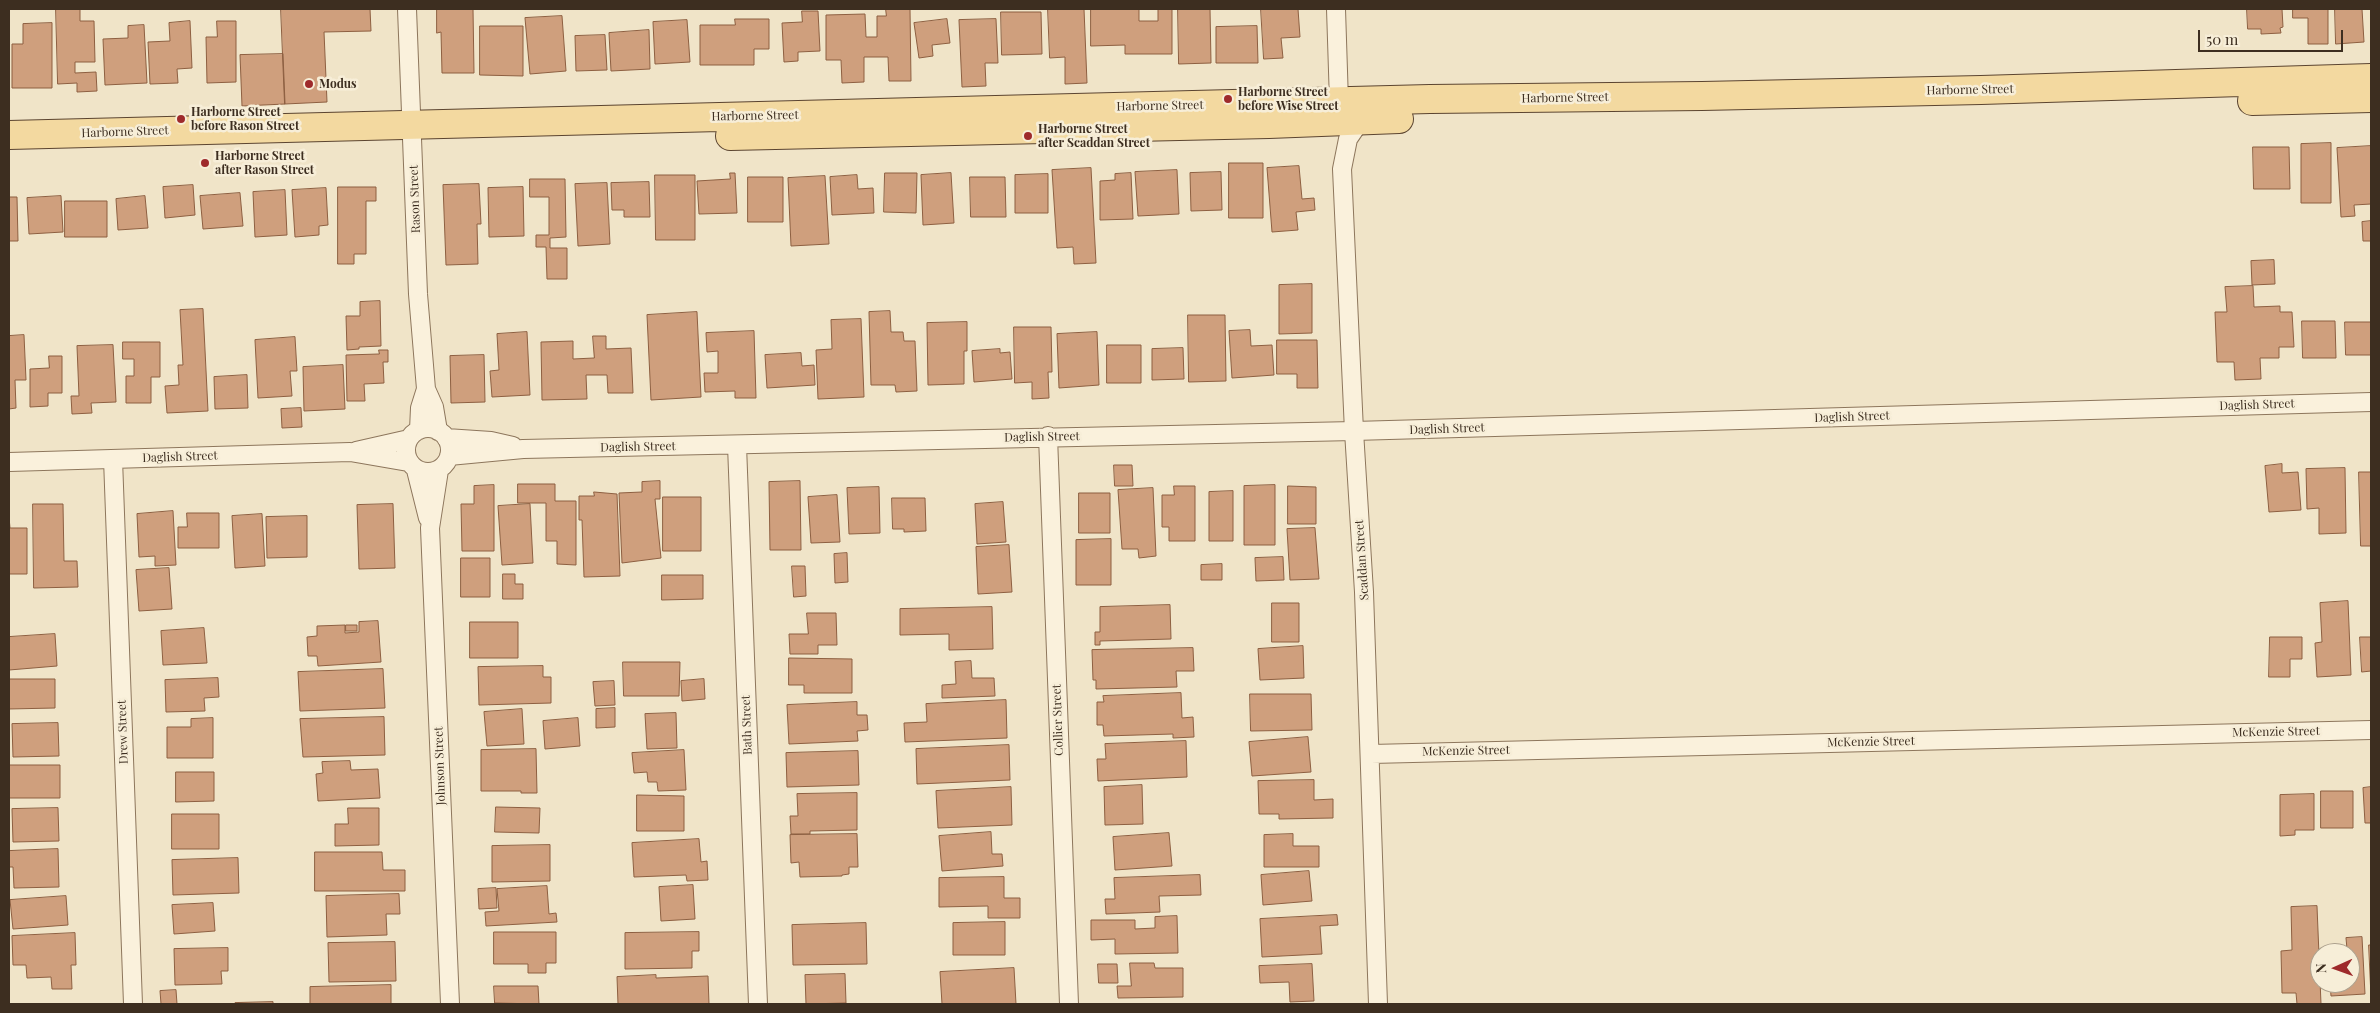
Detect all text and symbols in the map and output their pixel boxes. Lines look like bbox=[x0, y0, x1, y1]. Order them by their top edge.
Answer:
scale bar bbox=[2200, 20, 2345, 52]
text: 50 m bbox=[2206, 29, 2238, 49]
place label: Modus bbox=[319, 77, 357, 91]
marker: Modus bbox=[303, 78, 315, 90]
street label: Harborne Street bbox=[1926, 82, 2014, 98]
place label: Harborne Street before Wise Street bbox=[1238, 85, 1339, 113]
street label: Harborne Street bbox=[1521, 90, 1609, 106]
marker: Harborne Street before Wise Street bbox=[1222, 93, 1234, 105]
street label: Harborne Street bbox=[1116, 98, 1204, 114]
place label: Harborne Street before Rason Street bbox=[191, 105, 299, 133]
street label: Harborne Street bbox=[711, 108, 799, 124]
marker: Harborne Street before Rason Street bbox=[175, 113, 187, 125]
place label: Harborne Street after Scaddan Street bbox=[1038, 122, 1150, 150]
street label: Harborne Street bbox=[81, 123, 169, 141]
marker: Harborne Street after Scaddan Street bbox=[1022, 130, 1034, 142]
place label: Harborne Street after Rason Street bbox=[215, 149, 314, 177]
marker: Harborne Street after Rason Street bbox=[199, 157, 211, 169]
street label: Rason Street bbox=[407, 165, 423, 233]
street label: Daglish Street bbox=[2219, 396, 2295, 414]
street label: Daglish Street bbox=[1814, 408, 1890, 426]
street label: Daglish Street bbox=[1409, 420, 1485, 438]
street label: Daglish Street bbox=[1004, 429, 1080, 445]
street label: Daglish Street bbox=[600, 439, 676, 455]
street label: Daglish Street bbox=[142, 448, 218, 466]
street label: Scaddan Street bbox=[1352, 519, 1372, 601]
street label: Collier Street bbox=[1050, 684, 1066, 756]
street label: Bath Street bbox=[739, 695, 755, 755]
street label: Drew Street bbox=[115, 700, 131, 764]
street label: McKenzie Street bbox=[2232, 724, 2320, 740]
street label: Johnson Street bbox=[431, 726, 449, 806]
street label: McKenzie Street bbox=[1827, 734, 1915, 750]
street label: McKenzie Street bbox=[1422, 743, 1510, 759]
north arrow bbox=[2310, 943, 2360, 993]
text: N bbox=[2311, 963, 2330, 974]

